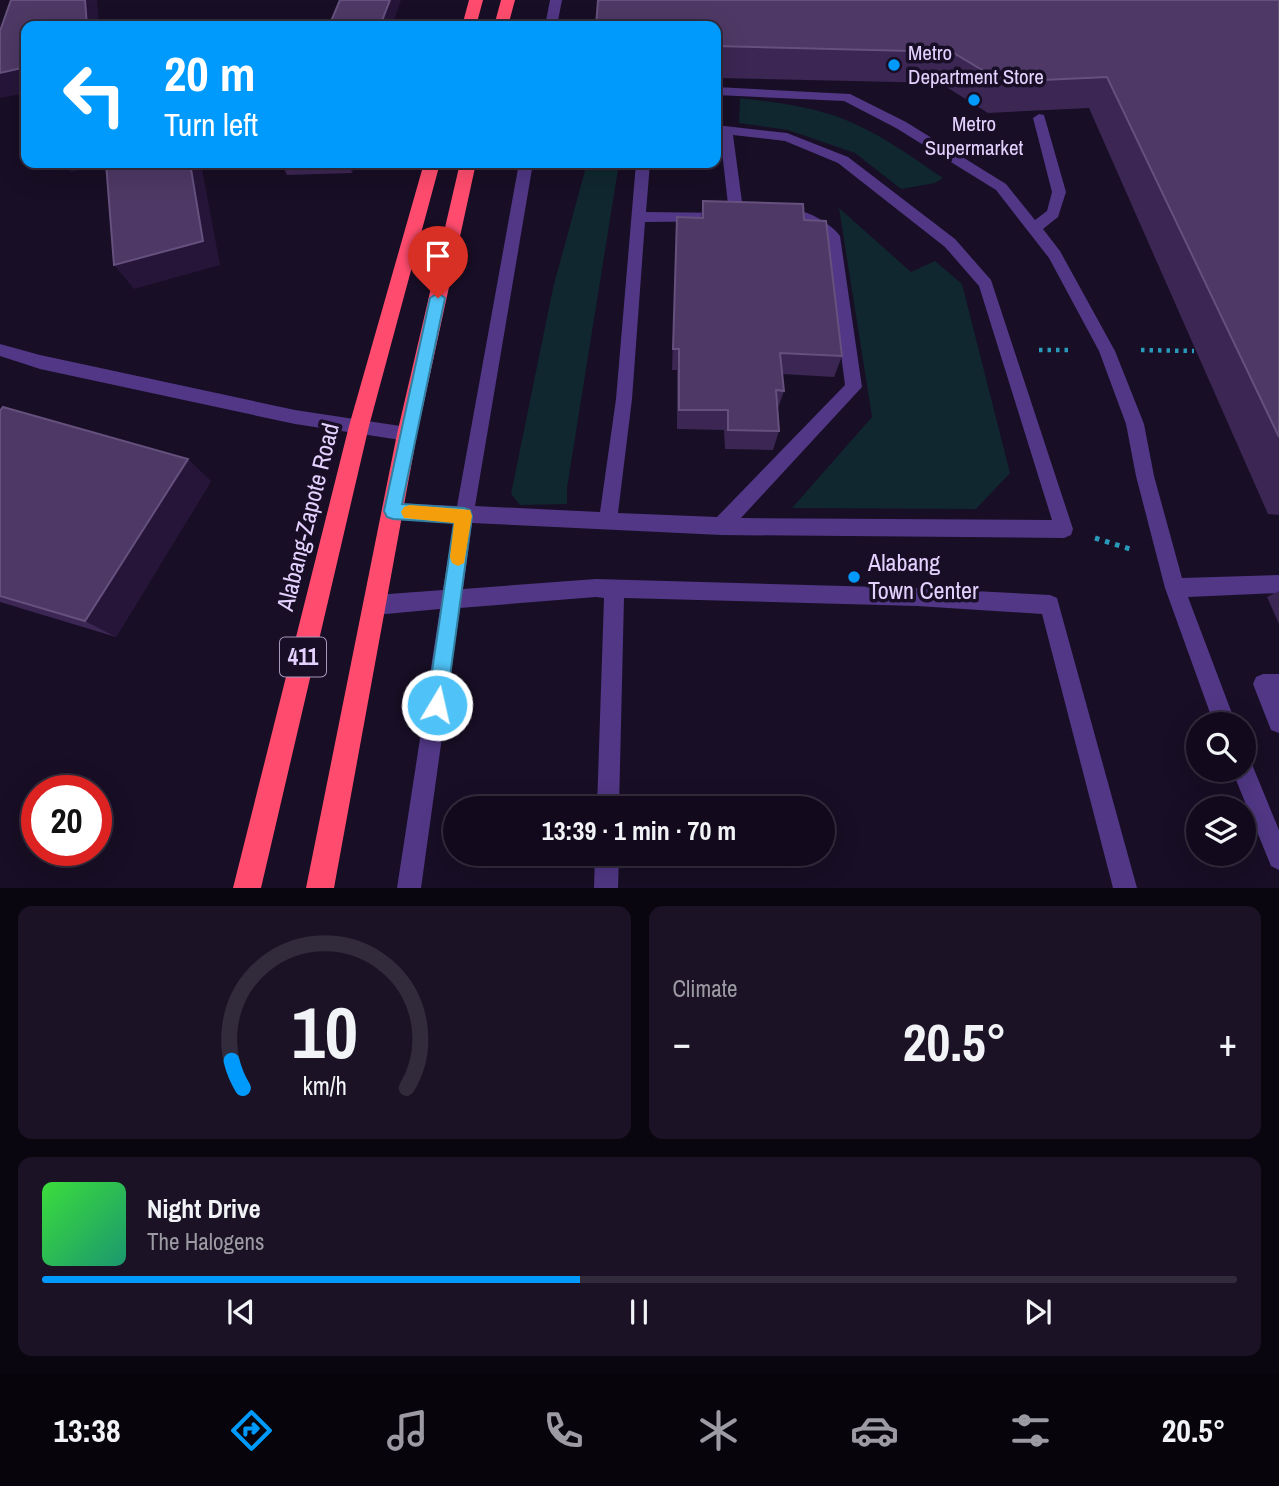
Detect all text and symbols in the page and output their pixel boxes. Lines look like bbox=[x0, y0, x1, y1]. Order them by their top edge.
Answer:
place label: Metro Department Store bbox=[908, 38, 1044, 91]
text: 20 m bbox=[164, 40, 256, 106]
icon: left bbox=[49, 49, 140, 140]
marker: Metro Department Store bbox=[886, 57, 902, 73]
marker: Metro Supermarket bbox=[966, 92, 982, 108]
text: Turn left bbox=[164, 103, 258, 146]
place label: Metro Supermarket bbox=[925, 109, 1023, 162]
pin bbox=[408, 226, 468, 298]
icon: arrive bbox=[419, 237, 457, 275]
street label: Alabang-Zapote Road bbox=[268, 419, 346, 615]
place label: Alabang Town Center bbox=[867, 546, 979, 606]
marker: Alabang Town Center bbox=[846, 569, 862, 585]
road number: 411 bbox=[280, 638, 326, 677]
position arrow bbox=[400, 668, 474, 742]
map controls bbox=[1186, 712, 1256, 866]
button: search bbox=[1186, 712, 1256, 782]
speed limit sign: 20 bbox=[21, 775, 112, 866]
button: layers bbox=[1186, 796, 1256, 866]
text: 13:39 · 1 min · 70 m bbox=[542, 813, 736, 848]
text: Climate bbox=[673, 973, 737, 1004]
text: 10 bbox=[291, 984, 357, 1082]
text: 20.5° bbox=[903, 1007, 1007, 1077]
text: − bbox=[673, 1017, 691, 1068]
text: + bbox=[1219, 1017, 1237, 1068]
text: km/h bbox=[302, 1069, 346, 1103]
text: Night Drive bbox=[147, 1191, 261, 1226]
text: The Halogens bbox=[147, 1226, 264, 1257]
icon: previous bbox=[222, 1293, 260, 1331]
icon: pause bbox=[620, 1293, 658, 1331]
icon: next bbox=[1019, 1293, 1057, 1331]
icon: directions bbox=[227, 1406, 276, 1455]
icon: music bbox=[383, 1406, 432, 1455]
icon: phone bbox=[539, 1406, 588, 1455]
icon: climate bbox=[694, 1406, 743, 1455]
icon: car bbox=[850, 1406, 899, 1455]
icon: filters bbox=[1006, 1406, 1055, 1455]
text: 13:38 bbox=[53, 1409, 120, 1452]
text: 20.5° bbox=[1162, 1409, 1226, 1452]

